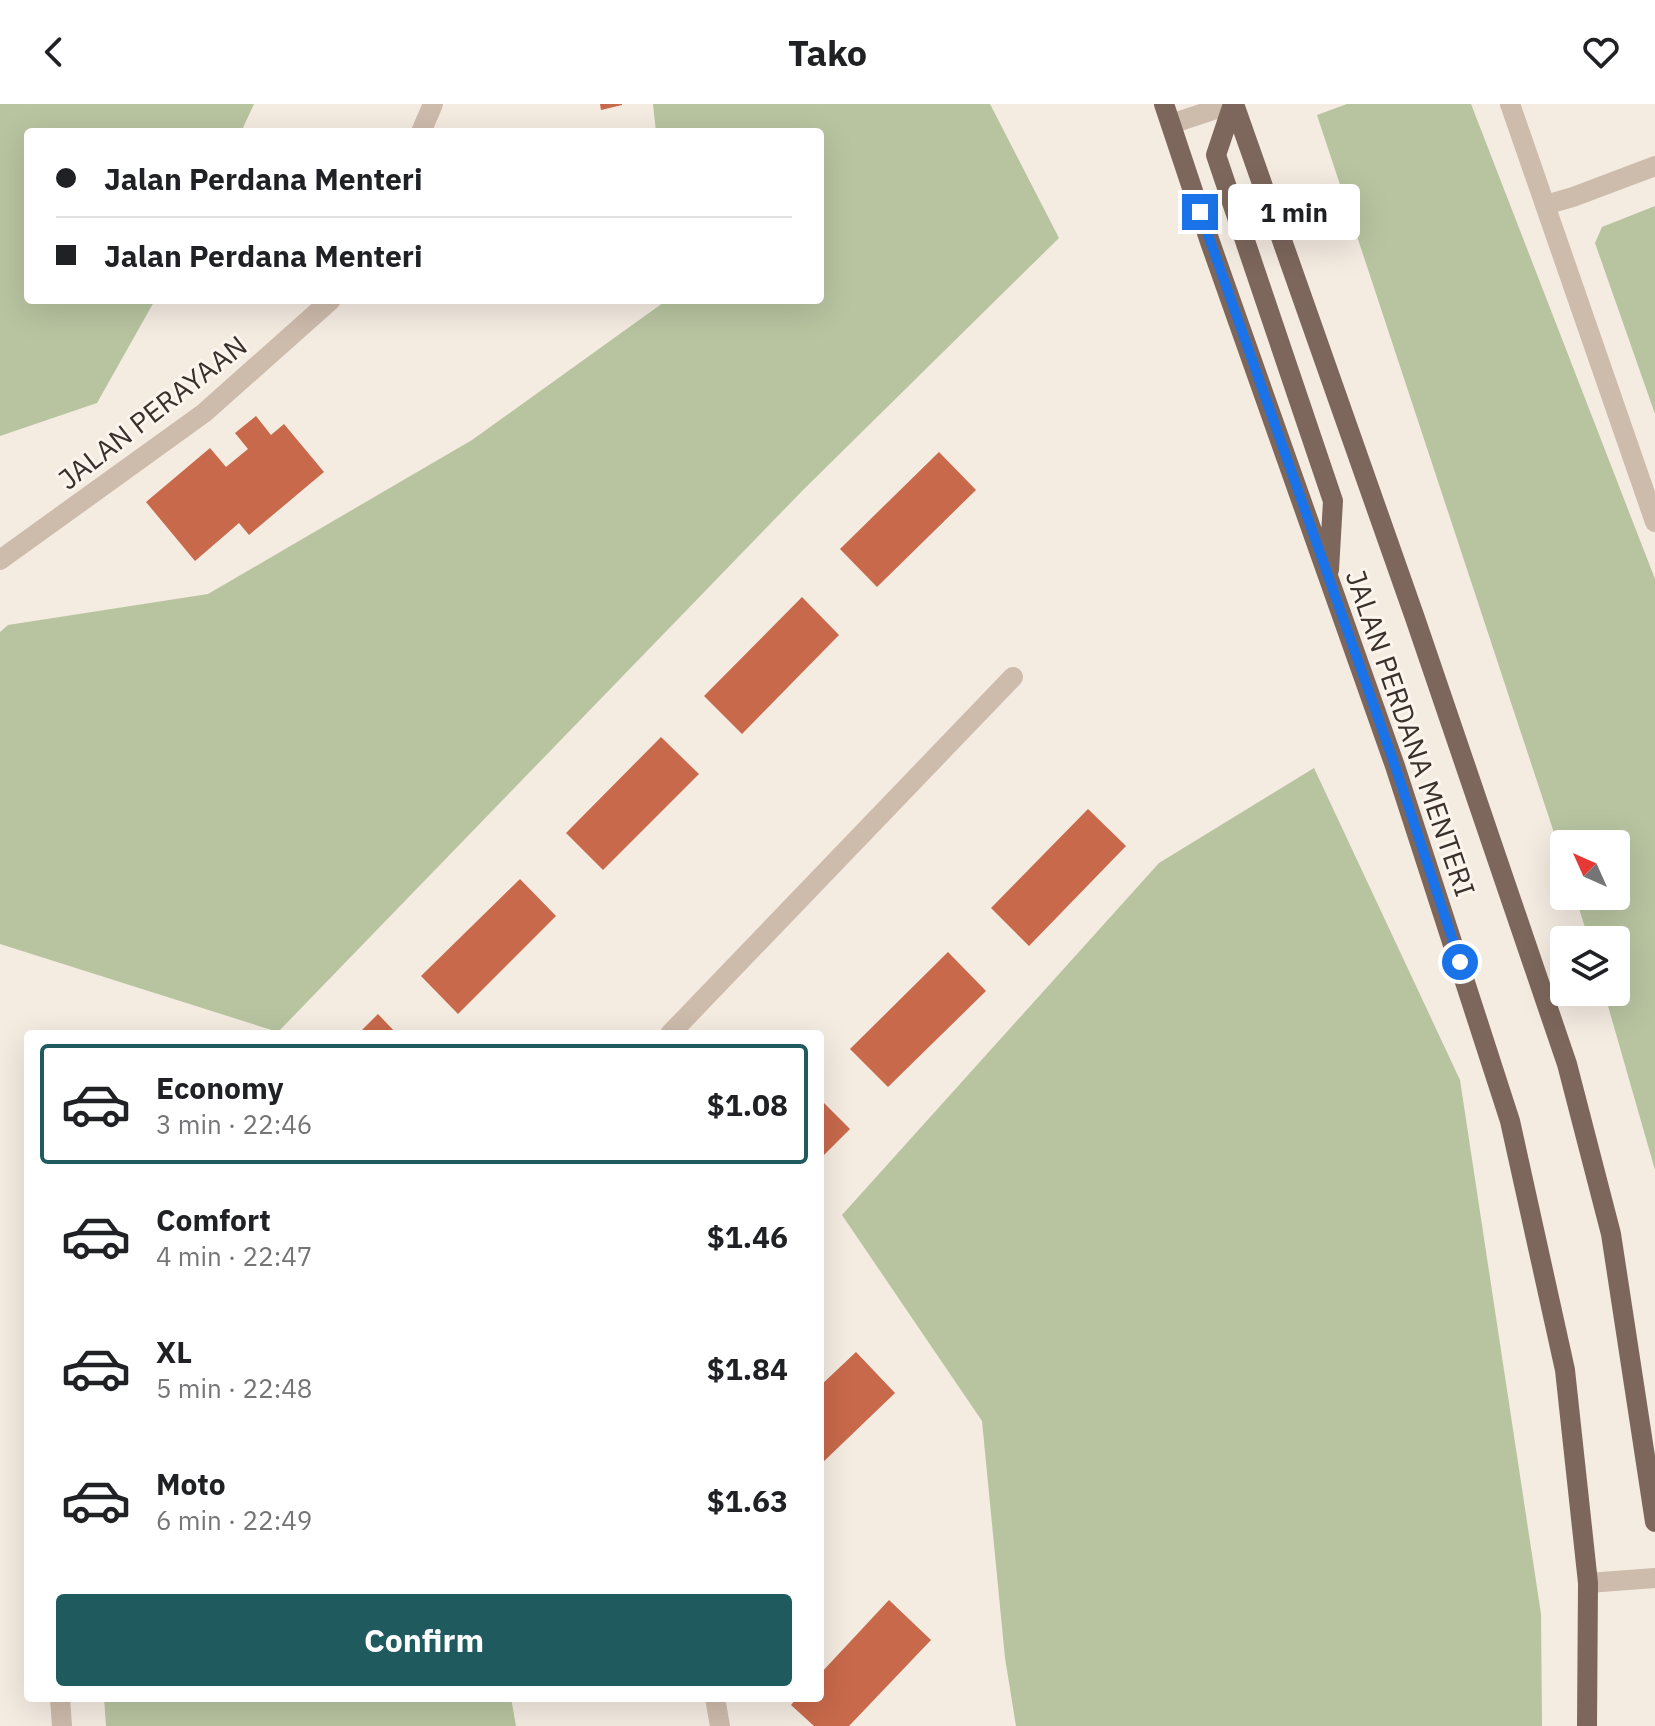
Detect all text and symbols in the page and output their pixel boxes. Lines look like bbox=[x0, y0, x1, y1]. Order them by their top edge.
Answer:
text: Tako bbox=[788, 29, 867, 76]
icon: back bbox=[32, 30, 76, 74]
icon: heart bbox=[1579, 30, 1623, 74]
text: Jalan Perdana Menteri bbox=[104, 159, 422, 198]
callout: 1 min bbox=[1228, 184, 1360, 240]
route end bbox=[1182, 194, 1218, 230]
text: 1 min bbox=[1260, 195, 1328, 229]
text: Jalan Perdana Menteri bbox=[104, 236, 422, 275]
street label: JALAN PERAYAAN bbox=[50, 327, 254, 497]
street label: JALAN PERDANA MENTERI bbox=[1338, 565, 1484, 901]
north arrow bbox=[1550, 830, 1630, 910]
map controls bbox=[1550, 830, 1630, 1006]
button: layers bbox=[1550, 926, 1630, 1006]
route start bbox=[1442, 944, 1478, 980]
icon: car bbox=[60, 1068, 132, 1140]
text: Economy bbox=[156, 1068, 284, 1107]
text: $1.08 bbox=[707, 1085, 788, 1124]
text: 3 min · 22:46 bbox=[156, 1107, 312, 1141]
icon: car bbox=[60, 1200, 132, 1272]
text: Comfort bbox=[156, 1200, 271, 1239]
text: $1.46 bbox=[707, 1217, 788, 1256]
text: 4 min · 22:47 bbox=[156, 1239, 312, 1273]
icon: car bbox=[60, 1332, 132, 1404]
text: XL bbox=[156, 1332, 192, 1371]
text: $1.84 bbox=[707, 1349, 788, 1388]
text: 5 min · 22:48 bbox=[156, 1371, 312, 1405]
icon: car bbox=[60, 1464, 132, 1536]
text: Moto bbox=[156, 1464, 226, 1503]
text: $1.63 bbox=[707, 1481, 788, 1520]
text: 6 min · 22:49 bbox=[156, 1503, 312, 1537]
button: Confirm bbox=[56, 1594, 792, 1686]

